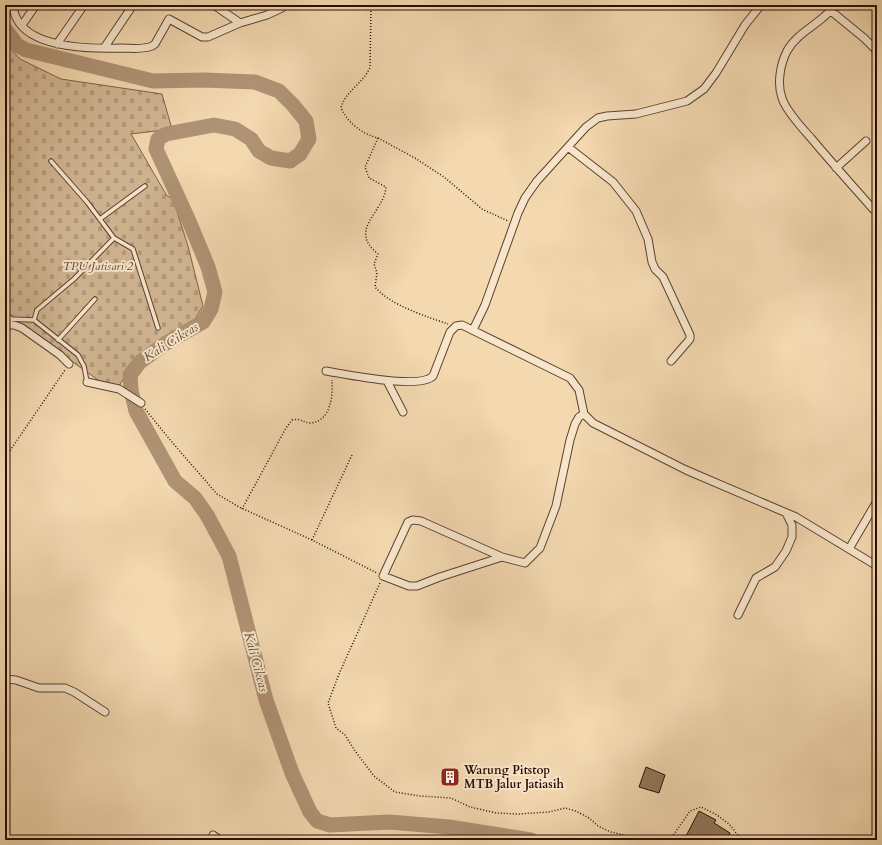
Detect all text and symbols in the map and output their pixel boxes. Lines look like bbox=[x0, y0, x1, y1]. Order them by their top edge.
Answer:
park label: TPU Jatisari 2 bbox=[63, 258, 134, 274]
water label: Kali Cikeas bbox=[140, 318, 202, 366]
water label: Kali Cikeas bbox=[239, 630, 273, 695]
place label: Warung Pitstop MTB Jalur Jatiasih bbox=[463, 762, 565, 792]
building icon: Warung Pitstop MTB Jalur Jatiasih bbox=[439, 766, 461, 788]

